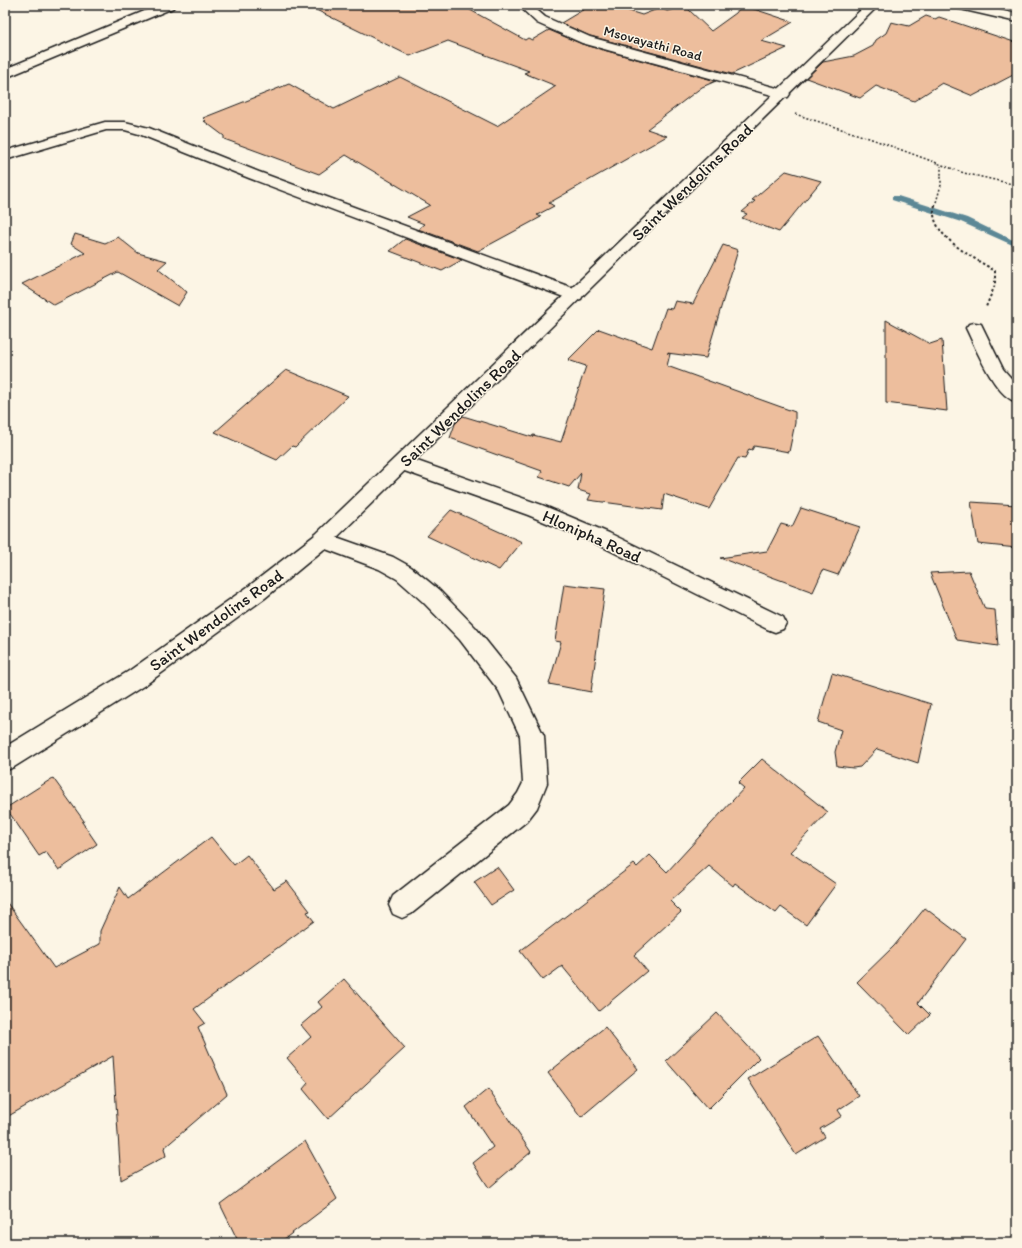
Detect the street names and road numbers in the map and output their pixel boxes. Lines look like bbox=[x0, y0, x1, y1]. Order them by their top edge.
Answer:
street label: Msovayathi Road bbox=[602, 22, 704, 65]
street label: Saint Wendolins Road bbox=[627, 119, 757, 245]
street label: Saint Wendolins Road bbox=[395, 345, 525, 471]
street label: Hlonipha Road bbox=[540, 505, 644, 567]
street label: Saint Wendolins Road bbox=[145, 565, 287, 675]

